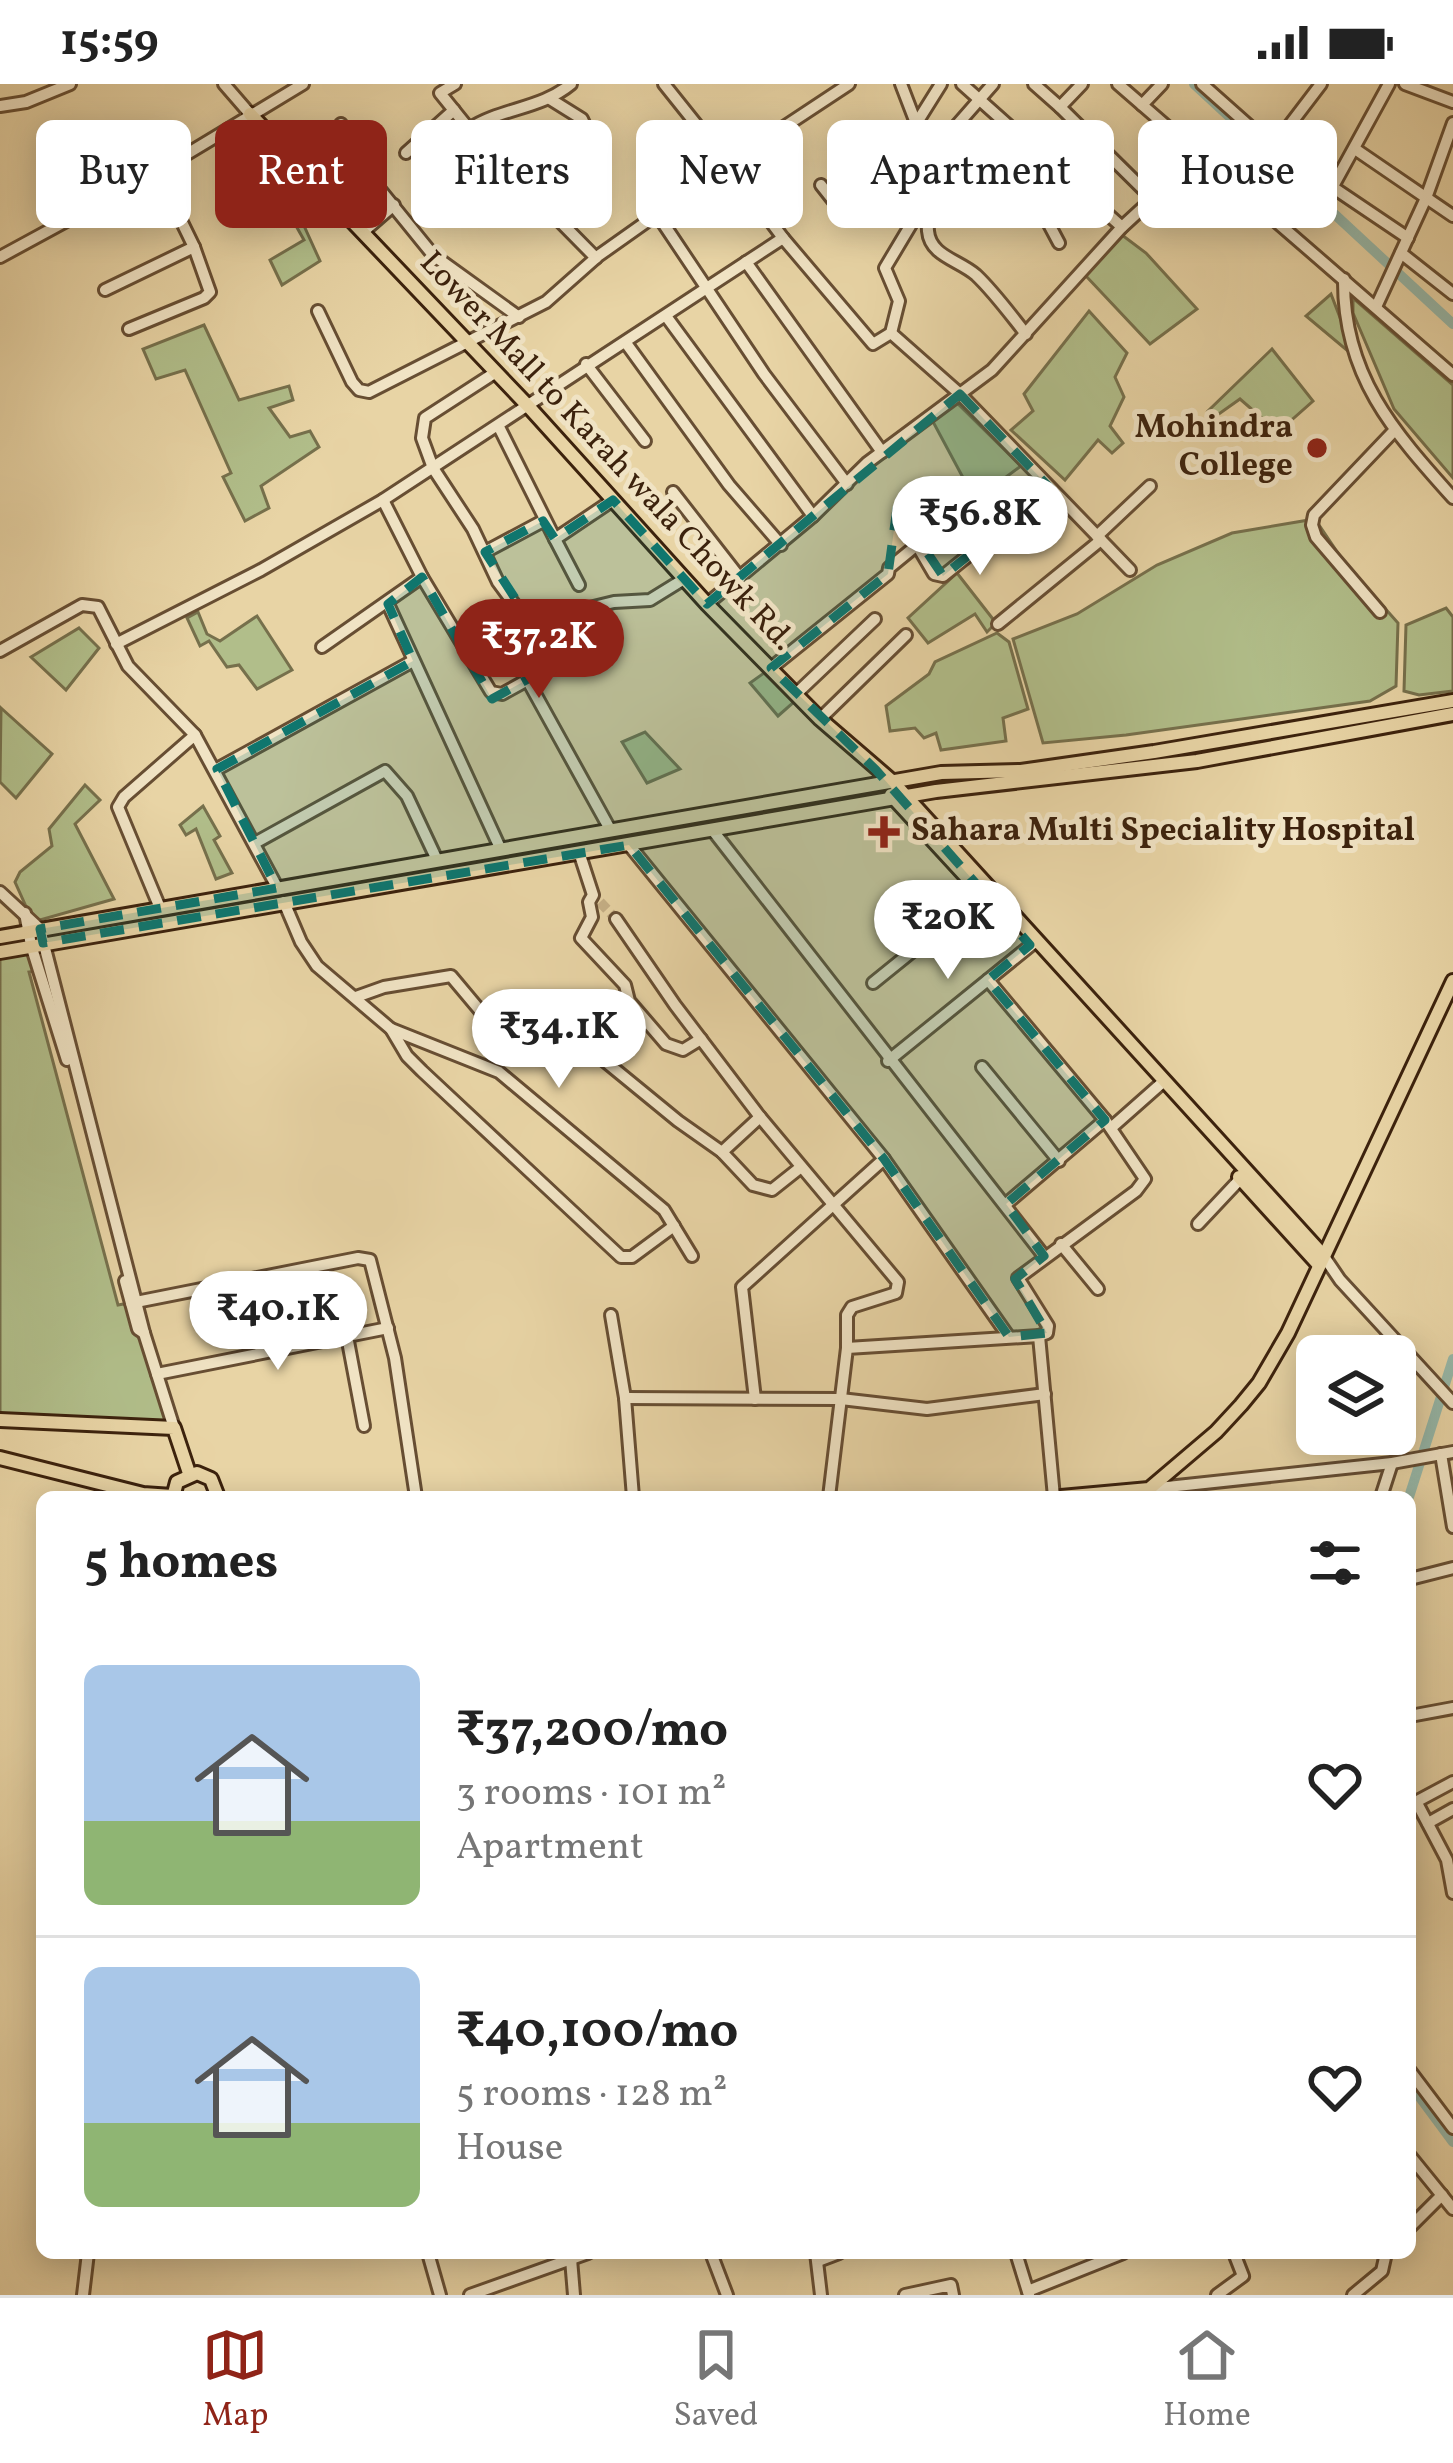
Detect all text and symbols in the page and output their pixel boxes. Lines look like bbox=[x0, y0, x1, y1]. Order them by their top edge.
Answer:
text: 15:59 bbox=[60, 11, 159, 74]
chip: Buy bbox=[36, 120, 191, 228]
chip: Rent bbox=[215, 120, 387, 228]
chip: Filters bbox=[411, 120, 612, 228]
chip: New bbox=[636, 120, 803, 228]
chip: Apartment bbox=[827, 120, 1114, 228]
chip: House bbox=[1138, 120, 1337, 228]
street label: Lower Mall to Karah wala Chowk Rd. bbox=[408, 242, 804, 662]
place label: Mohindra College bbox=[1135, 406, 1293, 490]
marker: Mohindra College bbox=[1304, 435, 1330, 461]
pin: ₹56.8K bbox=[882, 476, 1078, 578]
text: ₹56.8K bbox=[919, 488, 1041, 542]
pin: ₹37.2K bbox=[441, 599, 637, 701]
text: ₹37.2K bbox=[481, 611, 597, 665]
place label: Sahara Multi Speciality Hospital bbox=[911, 809, 1415, 855]
marker: Sahara Multi Speciality Hospital bbox=[868, 816, 900, 848]
pin: ₹20K bbox=[877, 880, 1019, 982]
text: ₹20K bbox=[901, 892, 995, 946]
pin: ₹34.1K bbox=[461, 989, 657, 1091]
text: ₹34.1K bbox=[499, 1001, 619, 1055]
pin: ₹40.1K bbox=[180, 1271, 376, 1373]
text: ₹40.1K bbox=[216, 1283, 340, 1337]
map controls bbox=[1296, 1335, 1416, 1455]
button: layers bbox=[1296, 1335, 1416, 1455]
text: 5 homes bbox=[84, 1528, 278, 1599]
icon: filters bbox=[1302, 1530, 1368, 1596]
text: ₹37,200/mo bbox=[456, 1696, 728, 1767]
icon: home bbox=[180, 1713, 324, 1857]
icon: heart bbox=[1302, 1752, 1368, 1818]
text: 3 rooms · 101 m² bbox=[456, 1767, 727, 1821]
text: Apartment bbox=[456, 1821, 644, 1875]
text: ₹40,100/mo bbox=[456, 1997, 738, 2068]
icon: home bbox=[180, 2015, 324, 2159]
icon: heart bbox=[1302, 2054, 1368, 2120]
text: 5 rooms · 128 m² bbox=[456, 2068, 727, 2122]
text: House bbox=[456, 2122, 563, 2176]
tab: Map bbox=[202, 2322, 269, 2440]
tab: Saved bbox=[673, 2322, 758, 2440]
tab: Home bbox=[1163, 2322, 1251, 2440]

